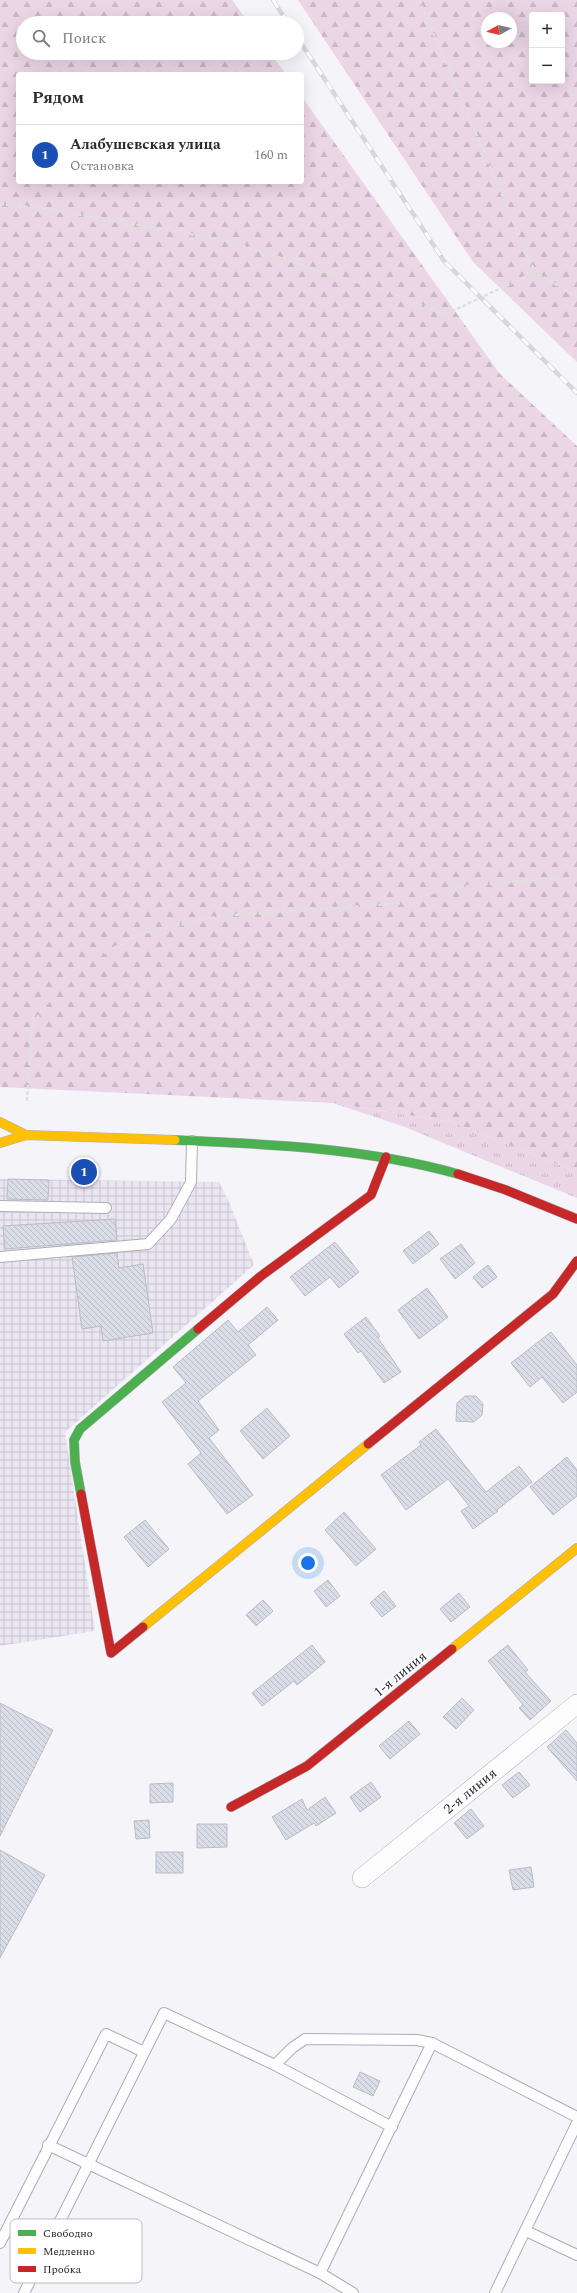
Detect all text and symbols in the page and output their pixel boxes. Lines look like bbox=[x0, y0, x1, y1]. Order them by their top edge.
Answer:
north arrow bbox=[481, 12, 517, 48]
map controls bbox=[529, 12, 565, 84]
button: + bbox=[529, 12, 565, 48]
search box bbox=[16, 16, 304, 60]
icon: search bbox=[30, 27, 52, 49]
text: Поиск bbox=[62, 27, 106, 50]
button: − bbox=[529, 48, 565, 84]
text: Рядом bbox=[32, 85, 84, 111]
text: Алабушевская улица bbox=[70, 133, 221, 156]
text: 1 bbox=[41, 145, 49, 165]
text: 160 m bbox=[254, 145, 288, 165]
text: Остановка bbox=[70, 156, 134, 176]
pin: 1 bbox=[71, 1157, 97, 1187]
your location bbox=[298, 1553, 318, 1573]
street label: 1-я линия bbox=[369, 1646, 431, 1702]
street label: 2-я линия bbox=[439, 1763, 501, 1819]
legend bbox=[10, 2219, 142, 2283]
text: Свободно bbox=[43, 2225, 93, 2242]
text: Медленно bbox=[43, 2243, 95, 2260]
text: Пробка bbox=[43, 2261, 82, 2278]

